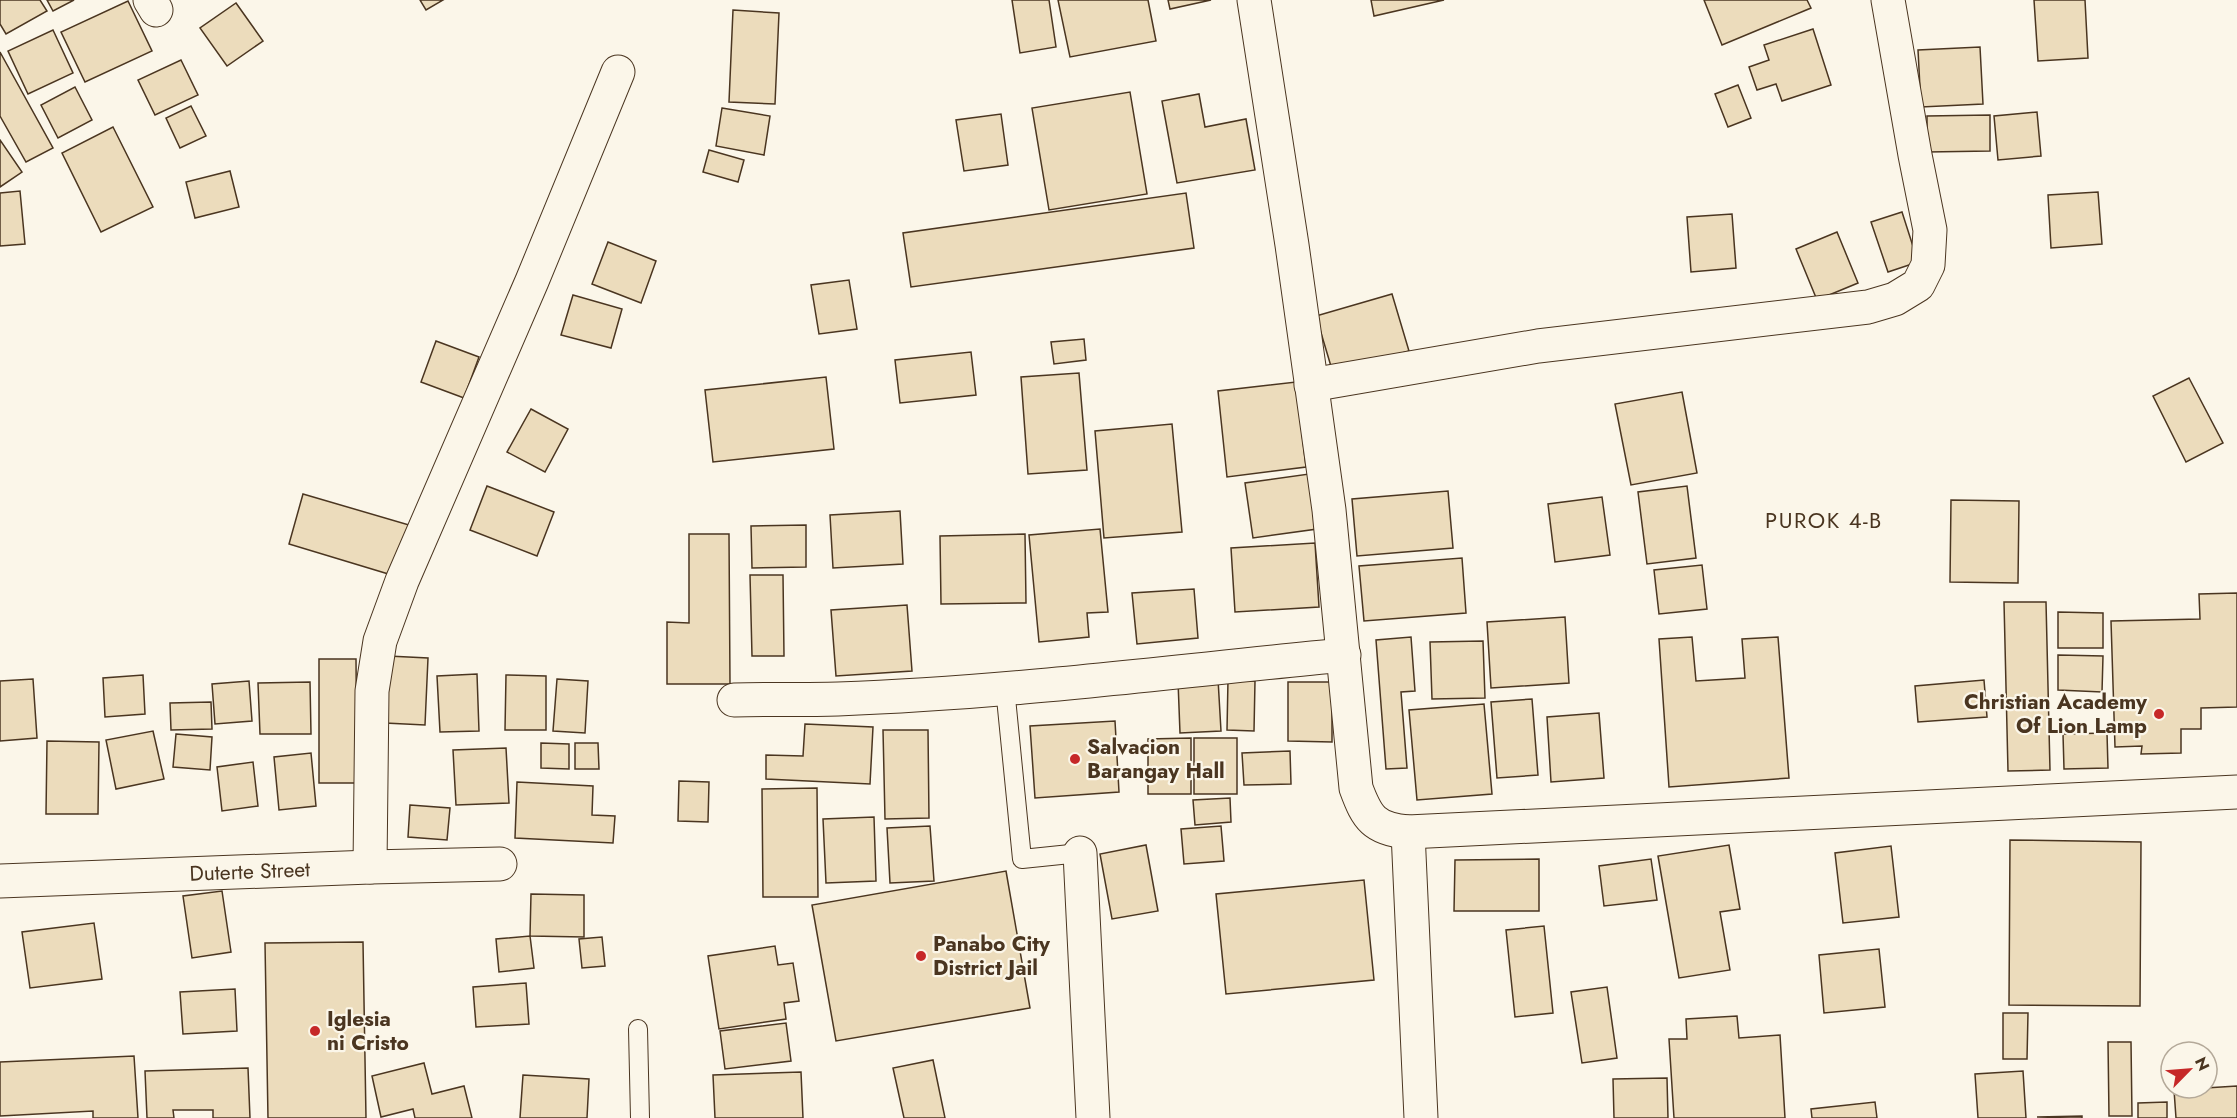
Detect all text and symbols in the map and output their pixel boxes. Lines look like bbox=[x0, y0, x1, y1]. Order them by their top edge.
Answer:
district label: PUROK 4-B bbox=[1765, 504, 1883, 536]
place label: Christian Academy Of Lion Lamp bbox=[1964, 687, 2148, 741]
marker: Christian Academy Of Lion Lamp bbox=[2152, 707, 2166, 721]
place label: Salvacion Barangay Hall bbox=[1087, 732, 1225, 786]
marker: Salvacion Barangay Hall bbox=[1068, 752, 1082, 766]
street label: Duterte Street bbox=[189, 854, 311, 889]
place label: Panabo City District Jail bbox=[933, 929, 1051, 983]
marker: Panabo City District Jail bbox=[914, 949, 928, 963]
place label: Iglesia ni Cristo bbox=[327, 1004, 409, 1058]
marker: Iglesia ni Cristo bbox=[308, 1024, 322, 1038]
north arrow bbox=[2159, 1040, 2219, 1100]
text: N bbox=[2189, 1053, 2215, 1074]

